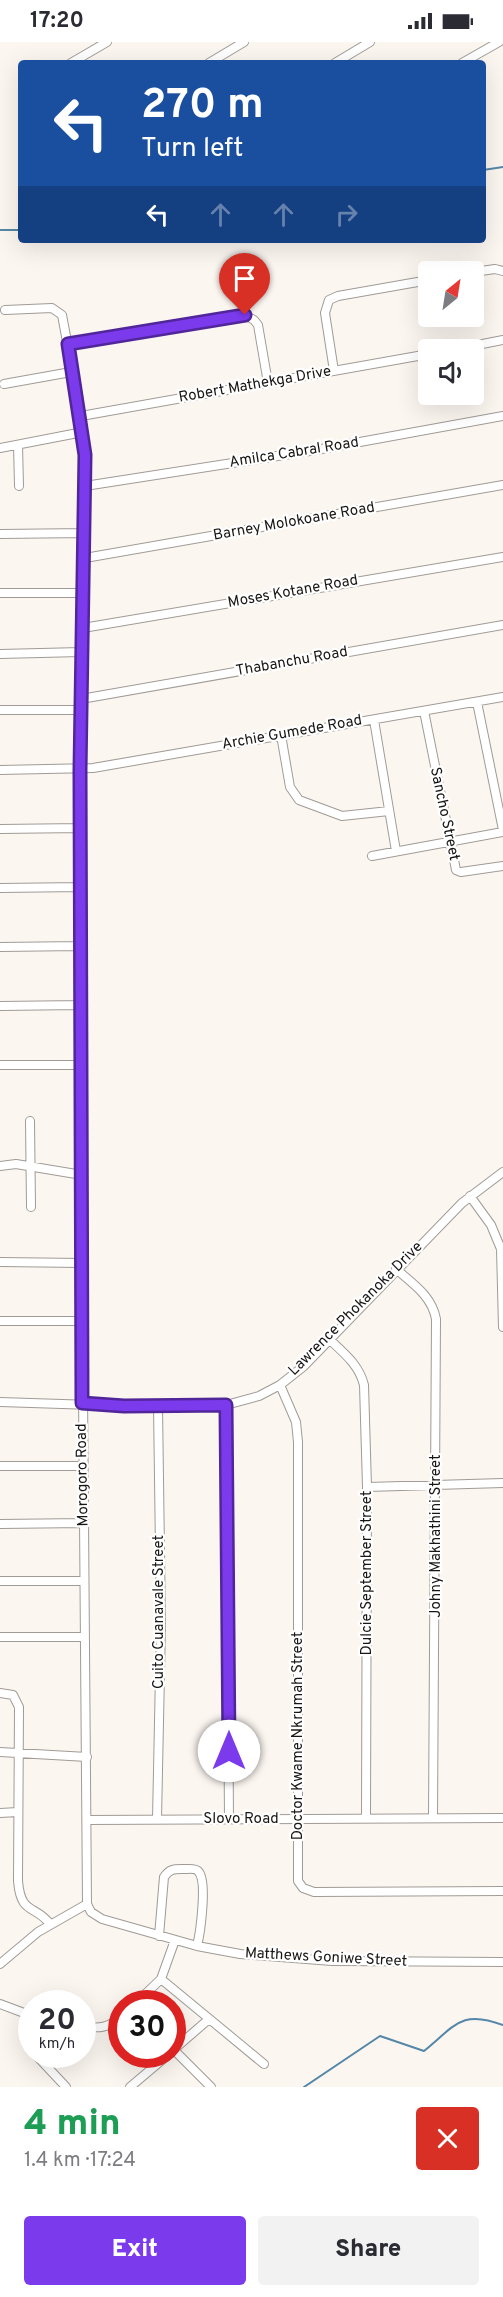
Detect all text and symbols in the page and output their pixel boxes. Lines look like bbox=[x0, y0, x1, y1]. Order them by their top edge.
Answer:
text: 17:20 bbox=[30, 8, 84, 35]
text: 270 m bbox=[141, 80, 264, 133]
icon: left bbox=[42, 84, 120, 162]
text: Turn left bbox=[141, 132, 243, 166]
icon: left bbox=[141, 198, 174, 231]
icon: ahead bbox=[204, 198, 237, 231]
icon: ahead bbox=[267, 198, 300, 231]
icon: right bbox=[330, 198, 363, 231]
pin bbox=[219, 253, 270, 315]
north arrow bbox=[418, 261, 484, 327]
map controls bbox=[418, 261, 484, 405]
icon: arrive bbox=[228, 262, 261, 295]
button: sound bbox=[418, 339, 484, 405]
street label: Robert Mathekga Drive bbox=[177, 362, 333, 408]
street label: Amilca Cabral Road bbox=[228, 433, 360, 473]
street label: Barney Molokoane Road bbox=[212, 498, 376, 546]
street label: Moses Kotane Road bbox=[226, 571, 360, 613]
street label: Thabanchu Road bbox=[235, 643, 349, 681]
street label: Archie Gumede Road bbox=[220, 711, 364, 755]
street label: Sancho Street bbox=[425, 766, 463, 862]
street label: Lawrence Phokanoka Drive bbox=[285, 1238, 427, 1380]
street label: Morogoro Road bbox=[73, 1423, 93, 1527]
street label: Johny Makhathini Street bbox=[427, 1454, 446, 1618]
street label: Dulcie September Street bbox=[358, 1491, 377, 1655]
street label: Cuito Cuanavale Street bbox=[150, 1535, 169, 1689]
street label: Doctor Kwame Nkrumah Street bbox=[289, 1632, 308, 1840]
position arrow bbox=[197, 1719, 261, 1783]
street label: Slovo Road bbox=[203, 1810, 279, 1829]
street label: Matthews Goniwe Street bbox=[244, 1944, 408, 1972]
speed limit sign: 30 bbox=[108, 1990, 186, 2068]
text: 20 bbox=[38, 2003, 76, 2040]
text: km/h bbox=[39, 2035, 75, 2054]
text: 4 min bbox=[24, 2102, 121, 2148]
button: close bbox=[416, 2107, 479, 2170]
text: 1.4 km · 17:24 bbox=[24, 2148, 136, 2174]
button: Exit bbox=[24, 2216, 246, 2285]
button: Share bbox=[258, 2216, 479, 2285]

